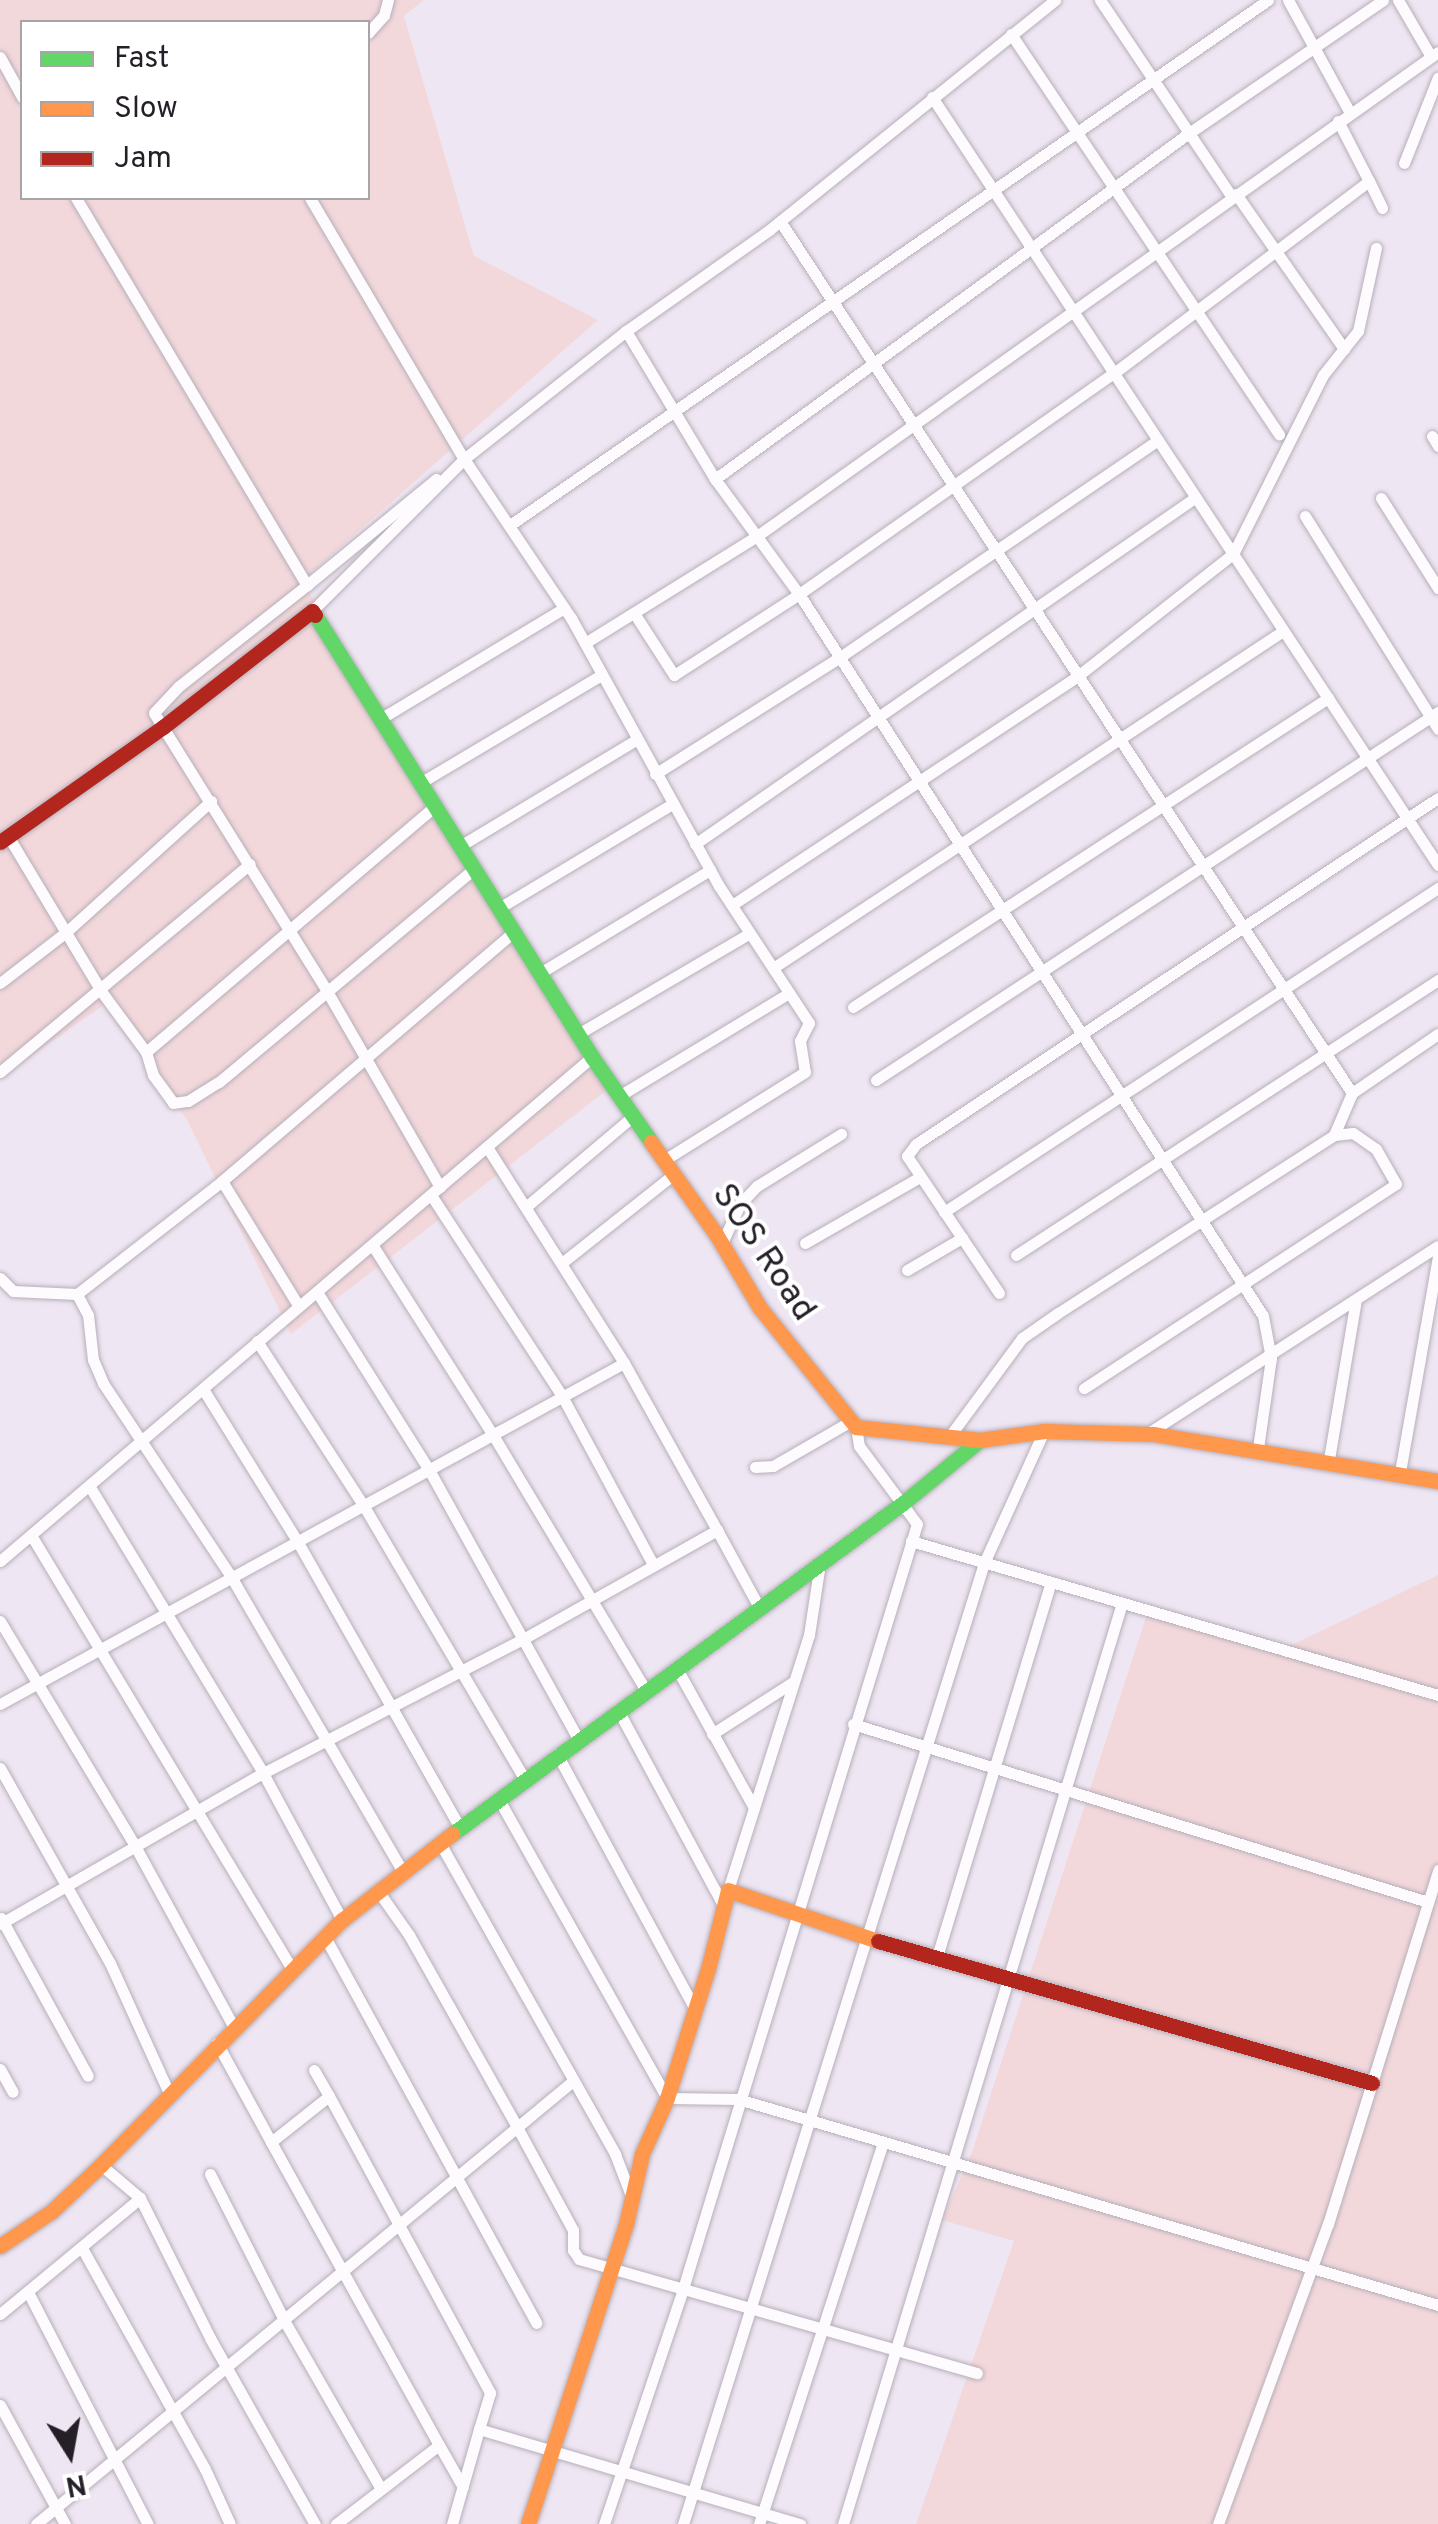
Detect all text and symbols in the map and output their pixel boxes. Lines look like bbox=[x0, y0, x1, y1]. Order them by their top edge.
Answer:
legend bbox=[20, 20, 370, 200]
text: Fast bbox=[114, 41, 169, 78]
text: Slow bbox=[114, 91, 178, 128]
text: Jam bbox=[114, 141, 172, 178]
street label: SOS Road bbox=[702, 1176, 824, 1330]
north arrow bbox=[20, 2404, 120, 2504]
text: N bbox=[62, 2464, 89, 2503]

